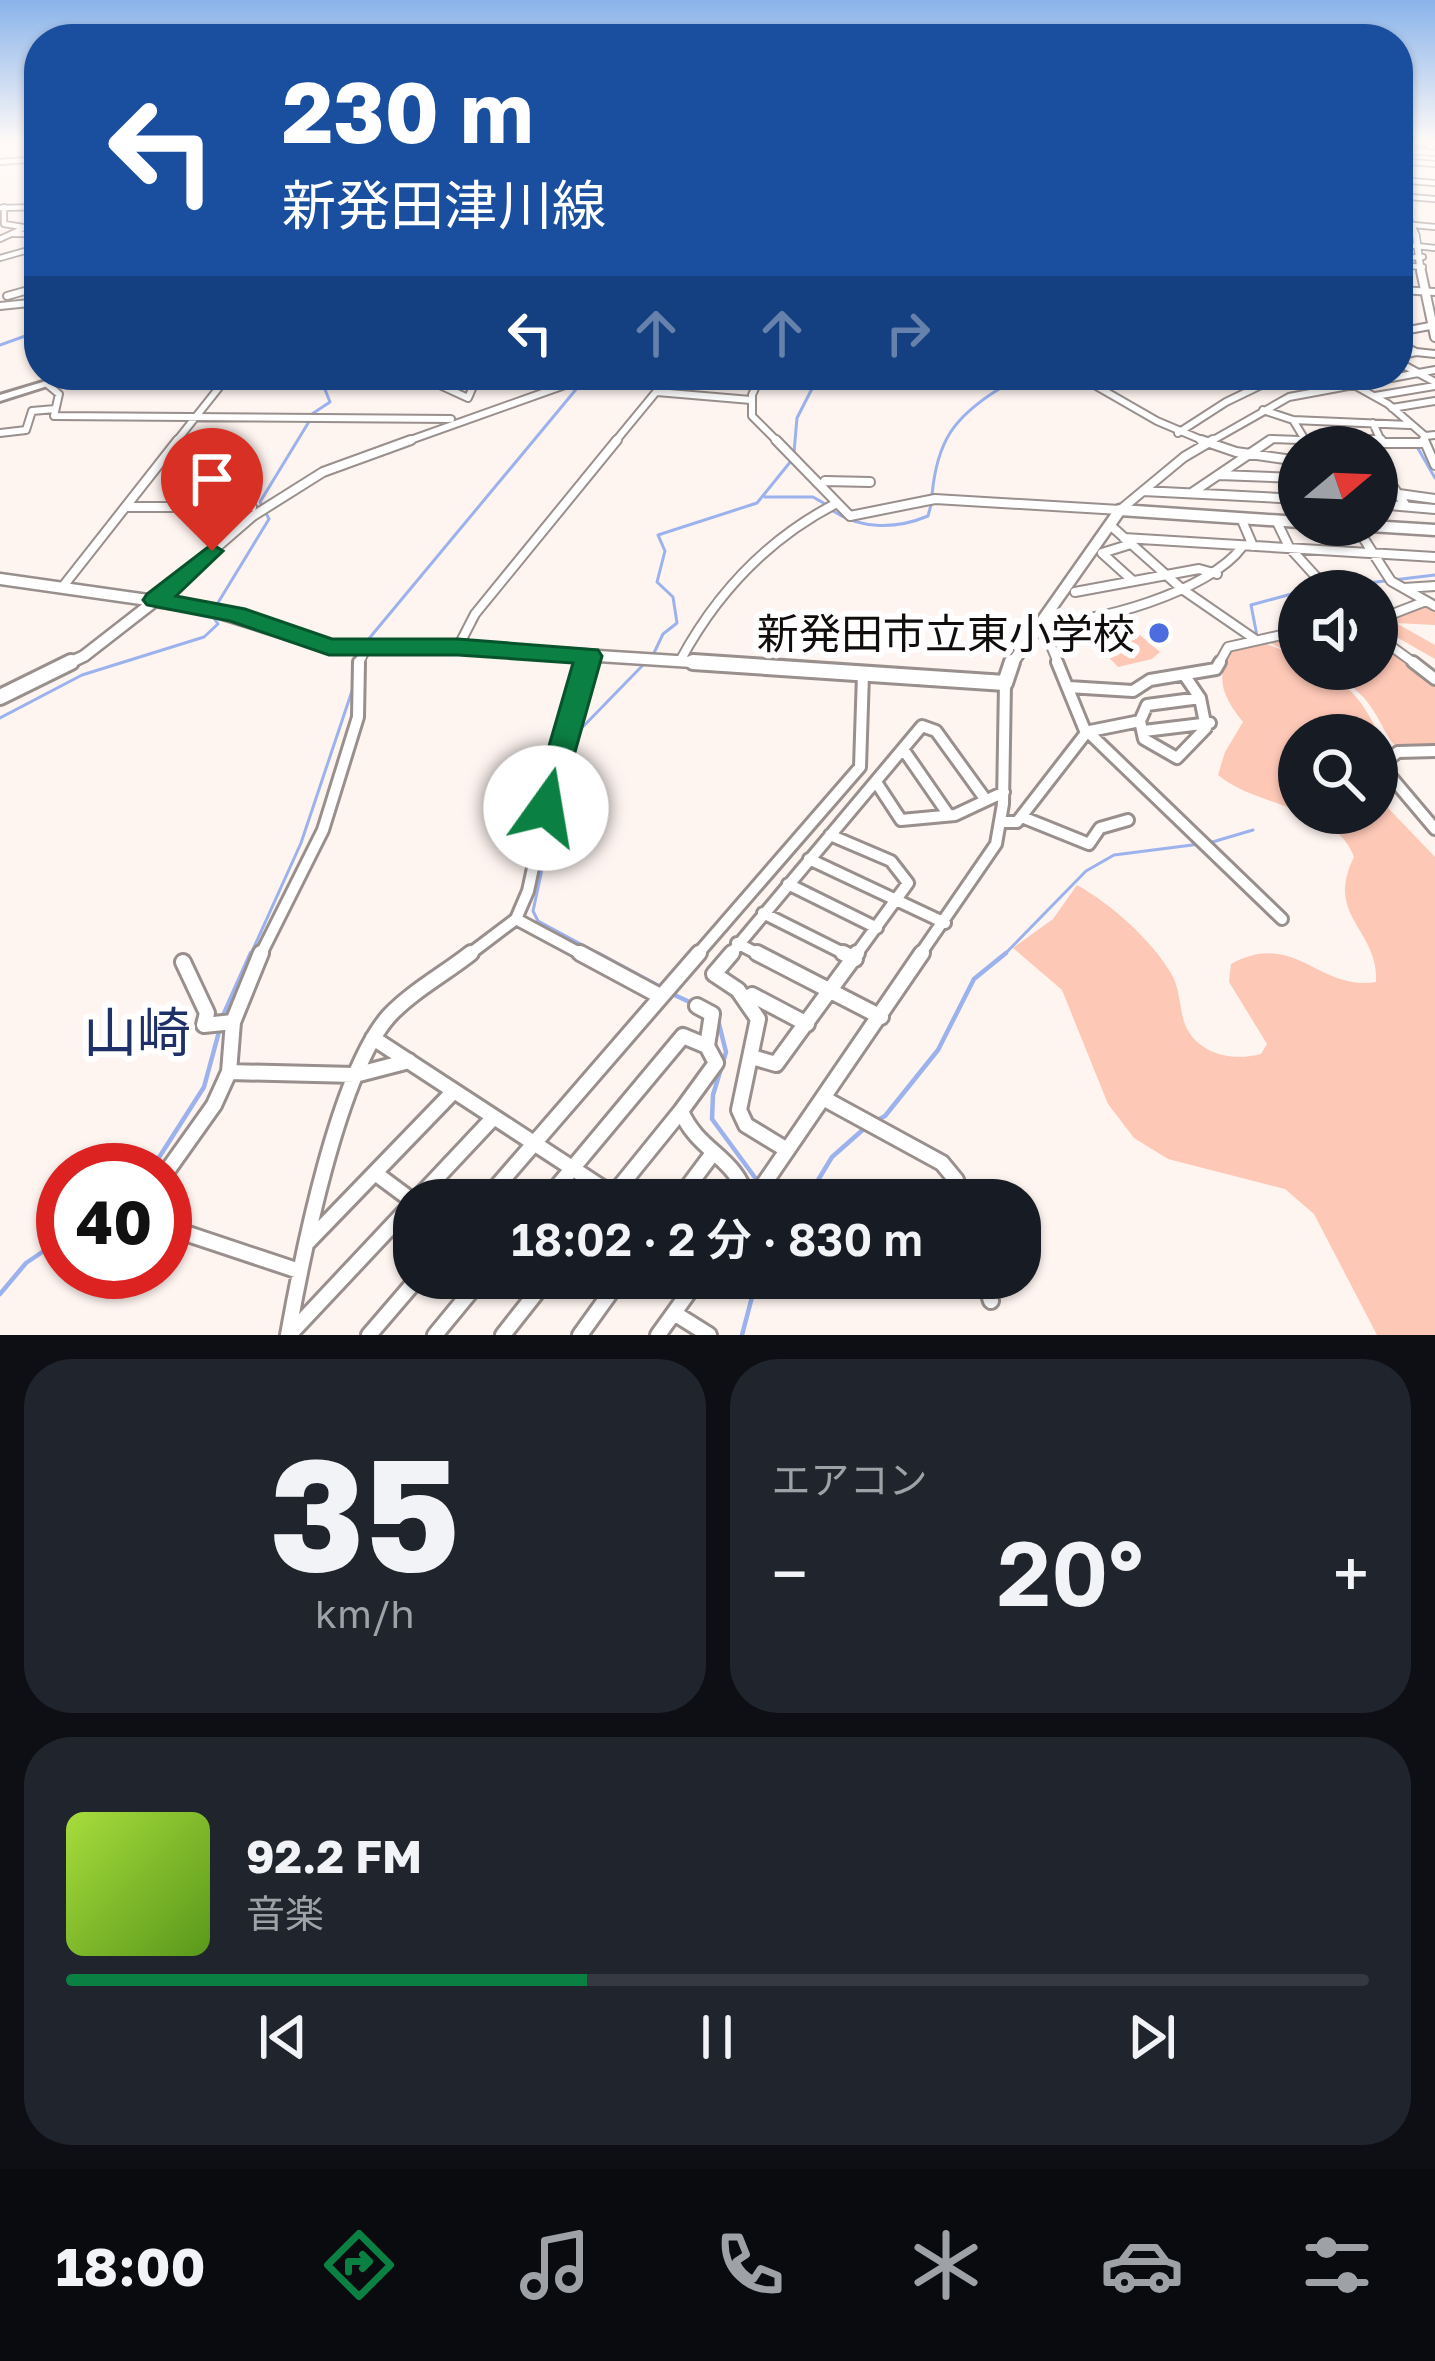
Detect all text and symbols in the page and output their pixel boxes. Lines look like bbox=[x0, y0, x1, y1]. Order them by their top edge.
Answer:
text: 230 m bbox=[282, 61, 534, 161]
icon: left bbox=[84, 72, 240, 228]
text: 新発田津川線 bbox=[282, 172, 606, 237]
icon: left bbox=[497, 300, 563, 366]
icon: ahead bbox=[623, 300, 689, 366]
icon: ahead bbox=[749, 300, 815, 366]
icon: right bbox=[875, 300, 941, 366]
north arrow bbox=[1278, 426, 1398, 546]
map controls bbox=[1278, 426, 1398, 834]
pin bbox=[161, 428, 263, 551]
icon: arrive bbox=[179, 446, 245, 512]
button: sound bbox=[1278, 570, 1398, 690]
place label: 新発田市立東小学校 bbox=[757, 608, 1135, 658]
marker: 新発田市立東小学校 bbox=[1146, 620, 1172, 646]
button: search bbox=[1278, 714, 1398, 834]
position arrow bbox=[483, 745, 609, 871]
district label: 山崎 bbox=[83, 999, 191, 1064]
speed limit sign: 40 bbox=[36, 1143, 192, 1299]
text: 18:02 · 2 分 · 830 m bbox=[511, 1212, 923, 1266]
text: 35 bbox=[270, 1418, 460, 1605]
text: エアコン bbox=[772, 1456, 928, 1503]
text: 20° bbox=[997, 1518, 1144, 1626]
text: − bbox=[772, 1533, 808, 1613]
text: + bbox=[1333, 1533, 1369, 1613]
text: km/h bbox=[315, 1590, 414, 1637]
text: 92.2 FM bbox=[246, 1829, 422, 1883]
text: 音楽 bbox=[246, 1890, 324, 1937]
icon: previous bbox=[250, 2004, 316, 2070]
icon: pause bbox=[684, 2004, 750, 2070]
icon: next bbox=[1119, 2004, 1185, 2070]
icon: directions bbox=[317, 2223, 401, 2307]
icon: music bbox=[513, 2223, 597, 2307]
icon: phone bbox=[708, 2223, 792, 2307]
icon: climate bbox=[904, 2223, 988, 2307]
icon: car bbox=[1100, 2223, 1184, 2307]
icon: filters bbox=[1295, 2223, 1379, 2307]
text: 18:00 bbox=[56, 2233, 206, 2298]

